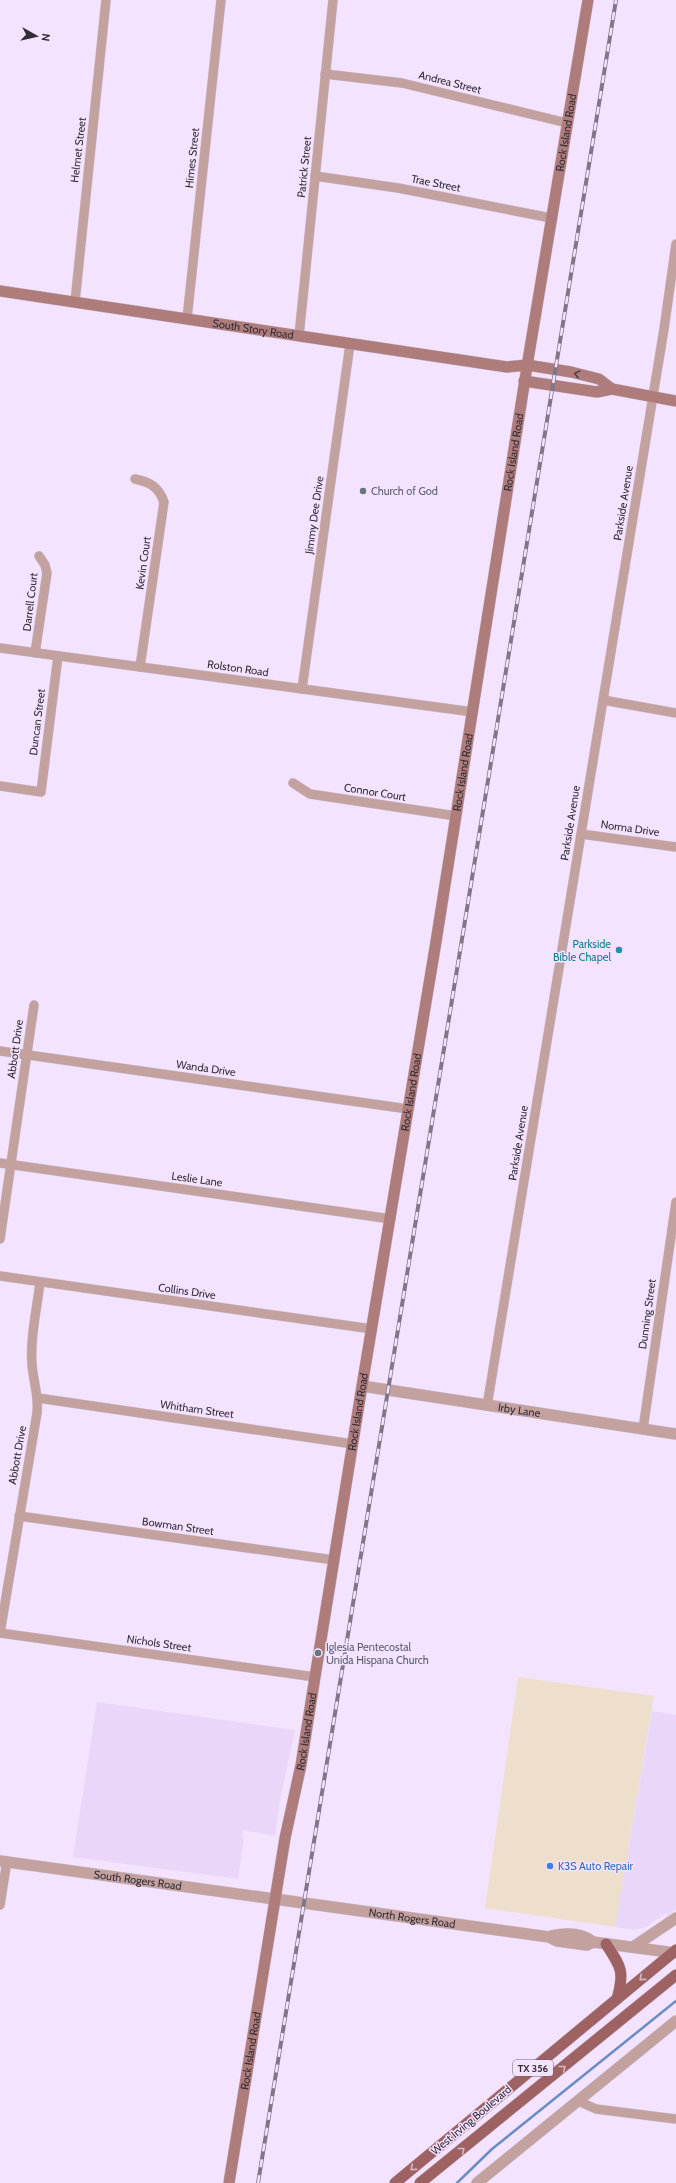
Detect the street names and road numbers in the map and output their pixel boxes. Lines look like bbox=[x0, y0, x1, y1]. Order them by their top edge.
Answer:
street label: Andrea Street bbox=[417, 67, 483, 97]
street label: Rock Island Road bbox=[553, 93, 579, 173]
street label: Helmet Street bbox=[67, 116, 89, 183]
street label: Himes Street bbox=[182, 127, 202, 189]
street label: Patrick Street bbox=[294, 135, 314, 198]
street label: Trae Street bbox=[410, 171, 462, 195]
street label: South Story Road bbox=[212, 316, 295, 342]
street label: Rock Island Road bbox=[500, 412, 527, 492]
street label: Parkside Avenue bbox=[610, 464, 636, 542]
street label: Jimmy Dee Drive bbox=[301, 475, 326, 556]
street label: Kevin Court bbox=[132, 535, 154, 590]
street label: Darrell Court bbox=[19, 572, 41, 632]
street label: Rolston Road bbox=[206, 657, 270, 679]
street label: Duncan Street bbox=[26, 688, 48, 756]
street label: Rock Island Road bbox=[450, 732, 476, 812]
street label: Connor Court bbox=[343, 780, 407, 804]
street label: Parkside Avenue bbox=[557, 784, 583, 862]
street label: Norma Drive bbox=[600, 817, 661, 839]
street label: Abbott Drive bbox=[4, 1018, 26, 1079]
street label: Rock Island Road bbox=[398, 1052, 424, 1132]
street label: Wanda Drive bbox=[175, 1057, 237, 1079]
street label: Parkside Avenue bbox=[505, 1104, 531, 1182]
street label: Leslie Lane bbox=[171, 1169, 224, 1190]
street label: Dunning Street bbox=[635, 1278, 659, 1350]
street label: Collins Drive bbox=[157, 1280, 217, 1302]
street label: Rock Island Road bbox=[345, 1372, 371, 1452]
street label: Whitham Street bbox=[159, 1397, 235, 1421]
street label: Irby Lane bbox=[497, 1400, 542, 1420]
street label: Abbott Drive bbox=[5, 1424, 29, 1486]
street label: Bowman Street bbox=[141, 1514, 215, 1538]
street label: Nichols Street bbox=[126, 1632, 192, 1654]
street label: Rock Island Road bbox=[293, 1692, 319, 1772]
street label: South Rogers Road bbox=[93, 1867, 182, 1893]
street label: North Rogers Road bbox=[368, 1905, 456, 1931]
street label: Rock Island Road bbox=[237, 2011, 264, 2091]
road number: TX 356 bbox=[513, 2060, 553, 2076]
street label: West Irving Boulevard bbox=[428, 2082, 514, 2158]

